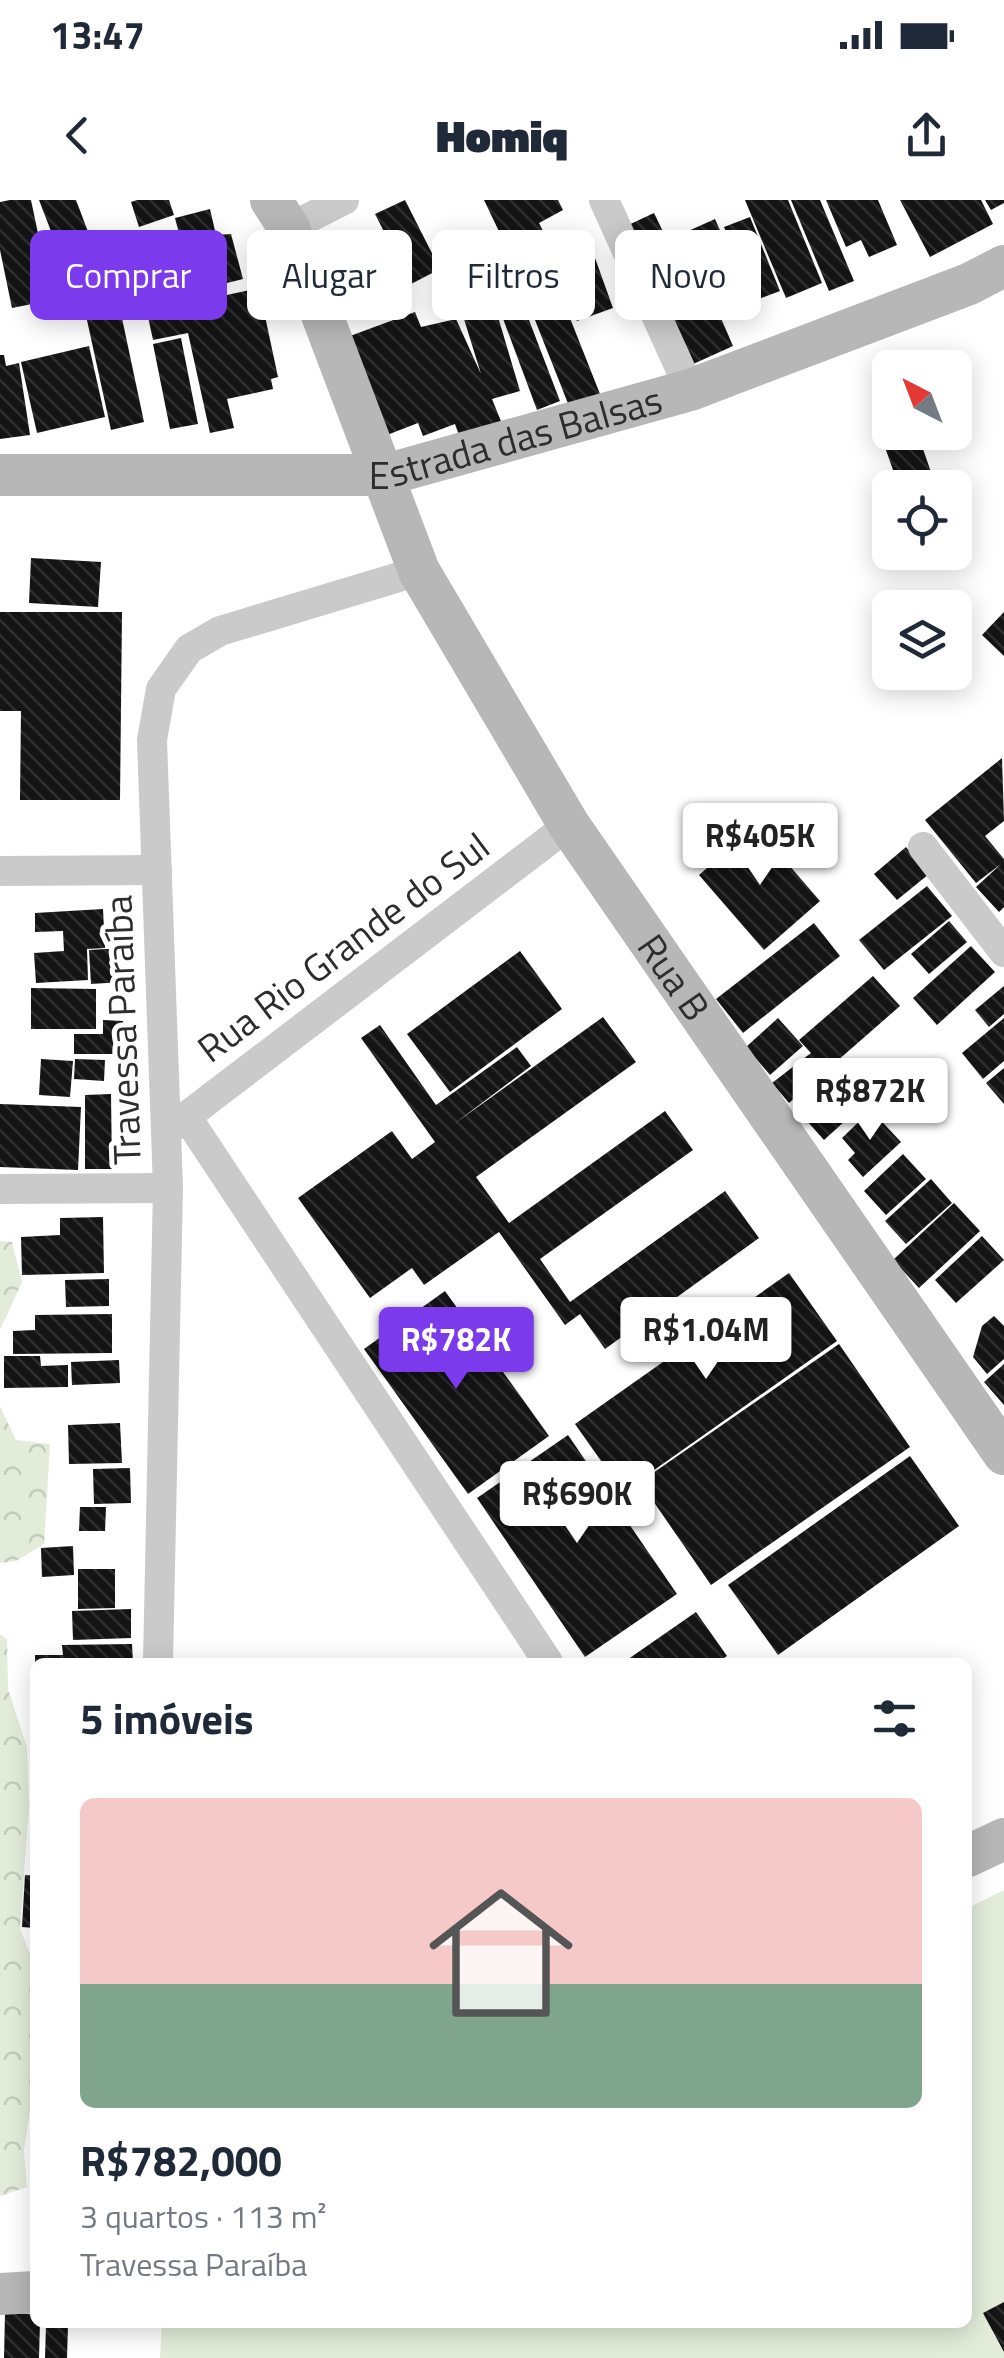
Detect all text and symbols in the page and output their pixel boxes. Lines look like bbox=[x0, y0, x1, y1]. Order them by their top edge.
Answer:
text: 13:47 bbox=[50, 6, 145, 64]
text: Homiq bbox=[436, 101, 568, 169]
icon: back bbox=[50, 108, 105, 163]
icon: share bbox=[899, 108, 954, 163]
chip: Comprar bbox=[30, 230, 227, 320]
chip: Alugar bbox=[247, 230, 412, 320]
chip: Filtros bbox=[432, 230, 595, 320]
chip: Novo bbox=[615, 230, 761, 320]
north arrow bbox=[872, 350, 972, 450]
map controls bbox=[872, 350, 972, 690]
street label: Estrada das Balsas bbox=[369, 370, 669, 504]
button: locate bbox=[872, 470, 972, 570]
button: layers bbox=[872, 590, 972, 690]
pin: R$405K bbox=[679, 803, 841, 888]
text: R$405K bbox=[705, 811, 815, 859]
street label: Rua Rio Grande do Sul bbox=[185, 818, 501, 1076]
street label: Travessa Paraíba bbox=[88, 894, 156, 1166]
street label: Rua B bbox=[624, 922, 725, 1032]
pin: R$872K bbox=[789, 1058, 951, 1143]
text: R$872K bbox=[815, 1066, 925, 1114]
pin: R$1.04M bbox=[614, 1297, 798, 1382]
text: R$1.04M bbox=[642, 1305, 770, 1353]
pin: R$782K bbox=[375, 1307, 537, 1392]
text: R$782K bbox=[401, 1315, 511, 1363]
pin: R$690K bbox=[496, 1461, 658, 1546]
text: R$690K bbox=[522, 1469, 632, 1517]
text: 5 imóveis bbox=[80, 1686, 254, 1750]
icon: filters bbox=[867, 1691, 922, 1746]
icon: home bbox=[411, 1863, 591, 2043]
text: R$782,000 bbox=[80, 2128, 282, 2192]
text: 3 quartos · 113 m² bbox=[80, 2192, 326, 2240]
text: Travessa Paraíba bbox=[80, 2240, 307, 2288]

